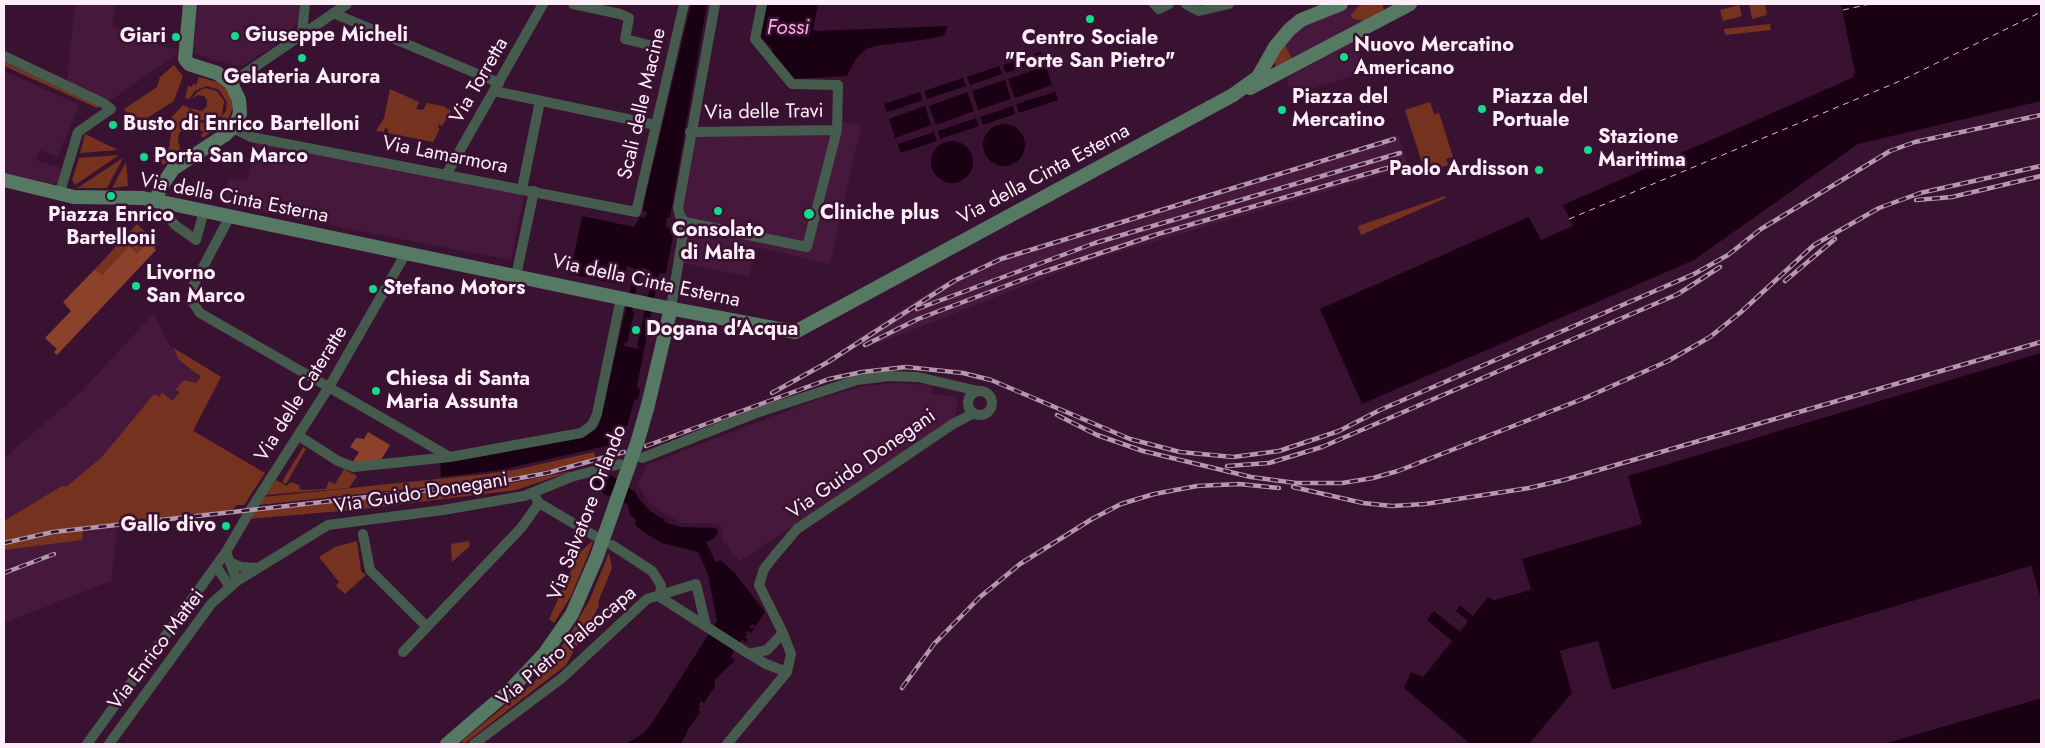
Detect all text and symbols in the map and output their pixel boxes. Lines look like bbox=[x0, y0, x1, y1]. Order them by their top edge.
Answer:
marker: Centro Sociale "Forte San Pietro" bbox=[1084, 13, 1096, 25]
water label: Fossi bbox=[767, 16, 809, 42]
place label: Giuseppe Micheli bbox=[245, 24, 408, 48]
place label: Giari bbox=[120, 25, 166, 49]
street label: Scali delle Macine bbox=[614, 26, 672, 182]
place label: Centro Sociale "Forte San Pietro" bbox=[1005, 27, 1175, 74]
marker: Giuseppe Micheli bbox=[229, 30, 241, 42]
marker: Giari bbox=[170, 31, 182, 43]
street label: Via Torretta bbox=[446, 34, 514, 128]
place label: Nuovo Mercatino Americano bbox=[1354, 34, 1514, 81]
marker: Nuovo Mercatino Americano bbox=[1338, 51, 1350, 63]
marker: Gelateria Aurora bbox=[296, 52, 308, 64]
place label: Gelateria Aurora bbox=[224, 66, 380, 90]
place label: Piazza del Mercatino bbox=[1292, 86, 1388, 133]
place label: Piazza del Portuale bbox=[1492, 86, 1588, 133]
street label: Via delle Travi bbox=[704, 100, 824, 126]
marker: Piazza del Portuale bbox=[1476, 103, 1488, 115]
marker: Piazza del Mercatino bbox=[1276, 104, 1288, 116]
place label: Busto di Enrico Bartelloni bbox=[123, 113, 360, 137]
marker: Busto di Enrico Bartelloni bbox=[107, 119, 119, 131]
street label: Via della Cinta Esterna bbox=[954, 119, 1134, 231]
place label: Stazione Marittima bbox=[1598, 126, 1686, 173]
street label: Via Lamarmora bbox=[380, 132, 510, 180]
marker: Stazione Marittima bbox=[1582, 144, 1594, 156]
place label: Porta San Marco bbox=[154, 145, 308, 169]
marker: Porta San Marco bbox=[138, 151, 150, 163]
place label: Paolo Ardisson bbox=[1389, 158, 1529, 182]
marker: Paolo Ardisson bbox=[1533, 164, 1545, 176]
street label: Via della Cinta Esterna bbox=[138, 169, 330, 229]
marker: Piazza Enrico Bartelloni bbox=[105, 190, 117, 202]
place label: Cliniche plus bbox=[820, 202, 939, 226]
place label: Piazza Enrico Bartelloni bbox=[48, 204, 174, 251]
marker: Consolato di Malta bbox=[712, 205, 724, 217]
marker: Cliniche plus bbox=[802, 207, 816, 221]
place label: Consolato di Malta bbox=[672, 219, 764, 266]
street label: Via della Cinta Esterna bbox=[550, 250, 742, 314]
place label: Livorno San Marco bbox=[146, 262, 245, 309]
place label: Stefano Motors bbox=[383, 277, 525, 301]
marker: Livorno San Marco bbox=[130, 280, 142, 292]
marker: Stefano Motors bbox=[367, 283, 379, 295]
place label: Dogana d'Acqua bbox=[646, 318, 798, 342]
street label: Via delle Cateratte bbox=[250, 321, 354, 467]
marker: Dogana d'Acqua bbox=[630, 324, 642, 336]
place label: Chiesa di Santa Maria Assunta bbox=[386, 368, 530, 415]
marker: Chiesa di Santa Maria Assunta bbox=[370, 385, 382, 397]
street label: Via Guido Donegani bbox=[783, 405, 941, 525]
street label: Via Salvatore Orlando bbox=[543, 422, 633, 604]
street label: Via Guido Donegani bbox=[332, 468, 510, 520]
place label: Gallo divo bbox=[120, 514, 216, 538]
marker: Gallo divo bbox=[220, 520, 232, 532]
street label: Via Pietro Paleocapa bbox=[492, 582, 642, 712]
street label: Via Enrico Mattei bbox=[104, 585, 210, 715]

